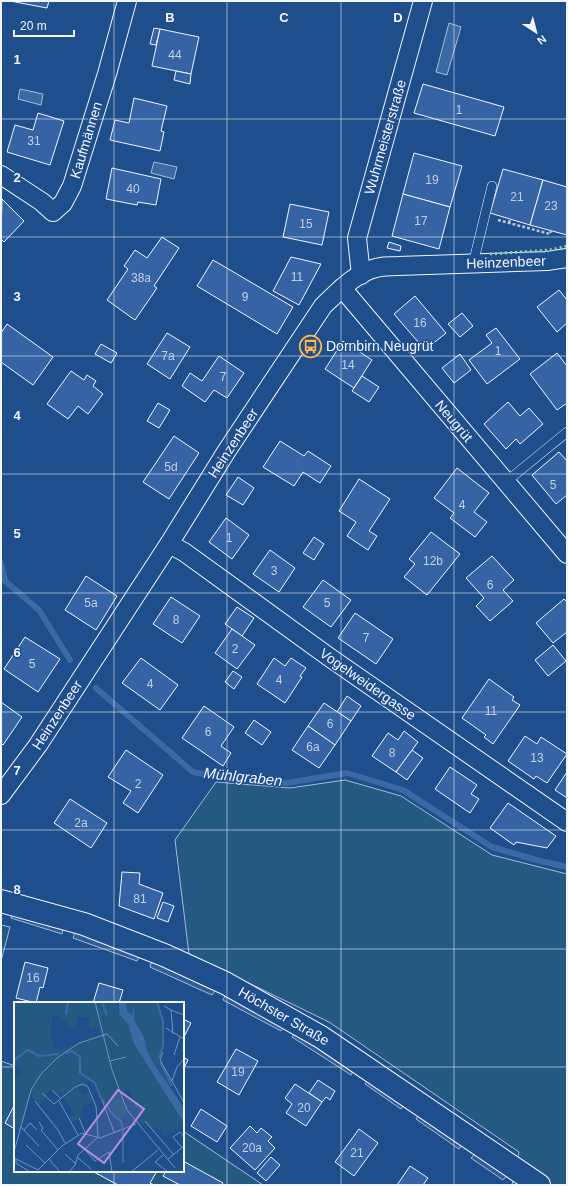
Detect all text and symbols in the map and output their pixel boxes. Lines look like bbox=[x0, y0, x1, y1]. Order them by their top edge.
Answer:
text: B bbox=[165, 10, 175, 25]
text: C bbox=[279, 10, 289, 25]
text: D bbox=[393, 10, 403, 25]
scale bar bbox=[14, 12, 74, 38]
north arrow bbox=[516, 12, 556, 52]
text: 20 m bbox=[20, 19, 47, 33]
text: N bbox=[535, 33, 549, 47]
house number: 44 bbox=[168, 48, 182, 62]
text: 1 bbox=[13, 52, 21, 67]
street label: Wuhrmeisterstraße bbox=[361, 78, 409, 196]
street label: Kaufmännen bbox=[67, 100, 105, 180]
house number: 1 bbox=[456, 103, 463, 117]
house number: 31 bbox=[27, 134, 41, 148]
text: 2 bbox=[13, 170, 21, 185]
house number: 19 bbox=[425, 173, 439, 187]
house number: 40 bbox=[126, 182, 140, 196]
house number: 21 bbox=[510, 190, 524, 204]
house number: 23 bbox=[544, 199, 558, 213]
house number: 17 bbox=[414, 214, 428, 228]
house number: 15 bbox=[299, 217, 313, 231]
street label: Heinzenbeer bbox=[466, 253, 546, 271]
house number: 11 bbox=[291, 270, 304, 284]
house number: 38a bbox=[131, 271, 151, 285]
text: 3 bbox=[13, 289, 21, 304]
house number: 9 bbox=[242, 290, 249, 304]
house number: 16 bbox=[413, 316, 427, 330]
bus stop icon: Dornbirn Neugrüt bbox=[298, 333, 324, 359]
place label: Dornbirn Neugrüt bbox=[326, 338, 433, 354]
house number: 1 bbox=[495, 344, 502, 358]
house number: 7a bbox=[161, 349, 175, 363]
house number: 14 bbox=[341, 358, 355, 372]
house number: 7 bbox=[220, 370, 227, 384]
street label: Neugrüt bbox=[432, 397, 476, 445]
street label: Heinzenbeer bbox=[205, 405, 262, 481]
text: 4 bbox=[13, 408, 21, 423]
house number: 5d bbox=[164, 460, 178, 474]
house number: 5 bbox=[550, 478, 557, 492]
house number: 4 bbox=[459, 498, 466, 512]
text: 5 bbox=[13, 526, 21, 541]
house number: 1 bbox=[226, 531, 233, 545]
house number: 12b bbox=[423, 554, 443, 568]
house number: 3 bbox=[271, 564, 278, 578]
house number: 6 bbox=[487, 578, 494, 592]
house number: 5a bbox=[84, 596, 98, 610]
house number: 5 bbox=[324, 596, 331, 610]
house number: 8 bbox=[173, 613, 180, 627]
house number: 7 bbox=[363, 631, 370, 645]
house number: 2 bbox=[232, 642, 239, 656]
text: 6 bbox=[13, 645, 21, 660]
street label: Vogelweidergasse bbox=[317, 645, 419, 723]
house number: 5 bbox=[29, 657, 36, 671]
house number: 4 bbox=[276, 673, 283, 687]
street label: Heinzenbeer bbox=[29, 677, 86, 753]
house number: 4 bbox=[147, 677, 154, 691]
house number: 11 bbox=[485, 704, 498, 718]
house number: 6 bbox=[327, 717, 334, 731]
house number: 6 bbox=[205, 725, 212, 739]
house number: 6a bbox=[306, 740, 320, 754]
house number: 8 bbox=[389, 746, 396, 760]
house number: 13 bbox=[530, 751, 544, 765]
text: 7 bbox=[13, 763, 21, 778]
water label: Mühlgraben bbox=[203, 764, 283, 789]
house number: 2 bbox=[135, 777, 142, 791]
house number: 2a bbox=[74, 816, 88, 830]
text: 8 bbox=[13, 882, 21, 897]
house number: 81 bbox=[133, 892, 147, 906]
house number: 16 bbox=[26, 971, 40, 985]
street label: Höchster Straße bbox=[236, 984, 332, 1049]
inset map bbox=[14, 1002, 184, 1172]
house number: 19 bbox=[231, 1065, 245, 1079]
house number: 20 bbox=[297, 1101, 311, 1115]
house number: 20a bbox=[242, 1141, 262, 1155]
house number: 21 bbox=[350, 1146, 364, 1160]

